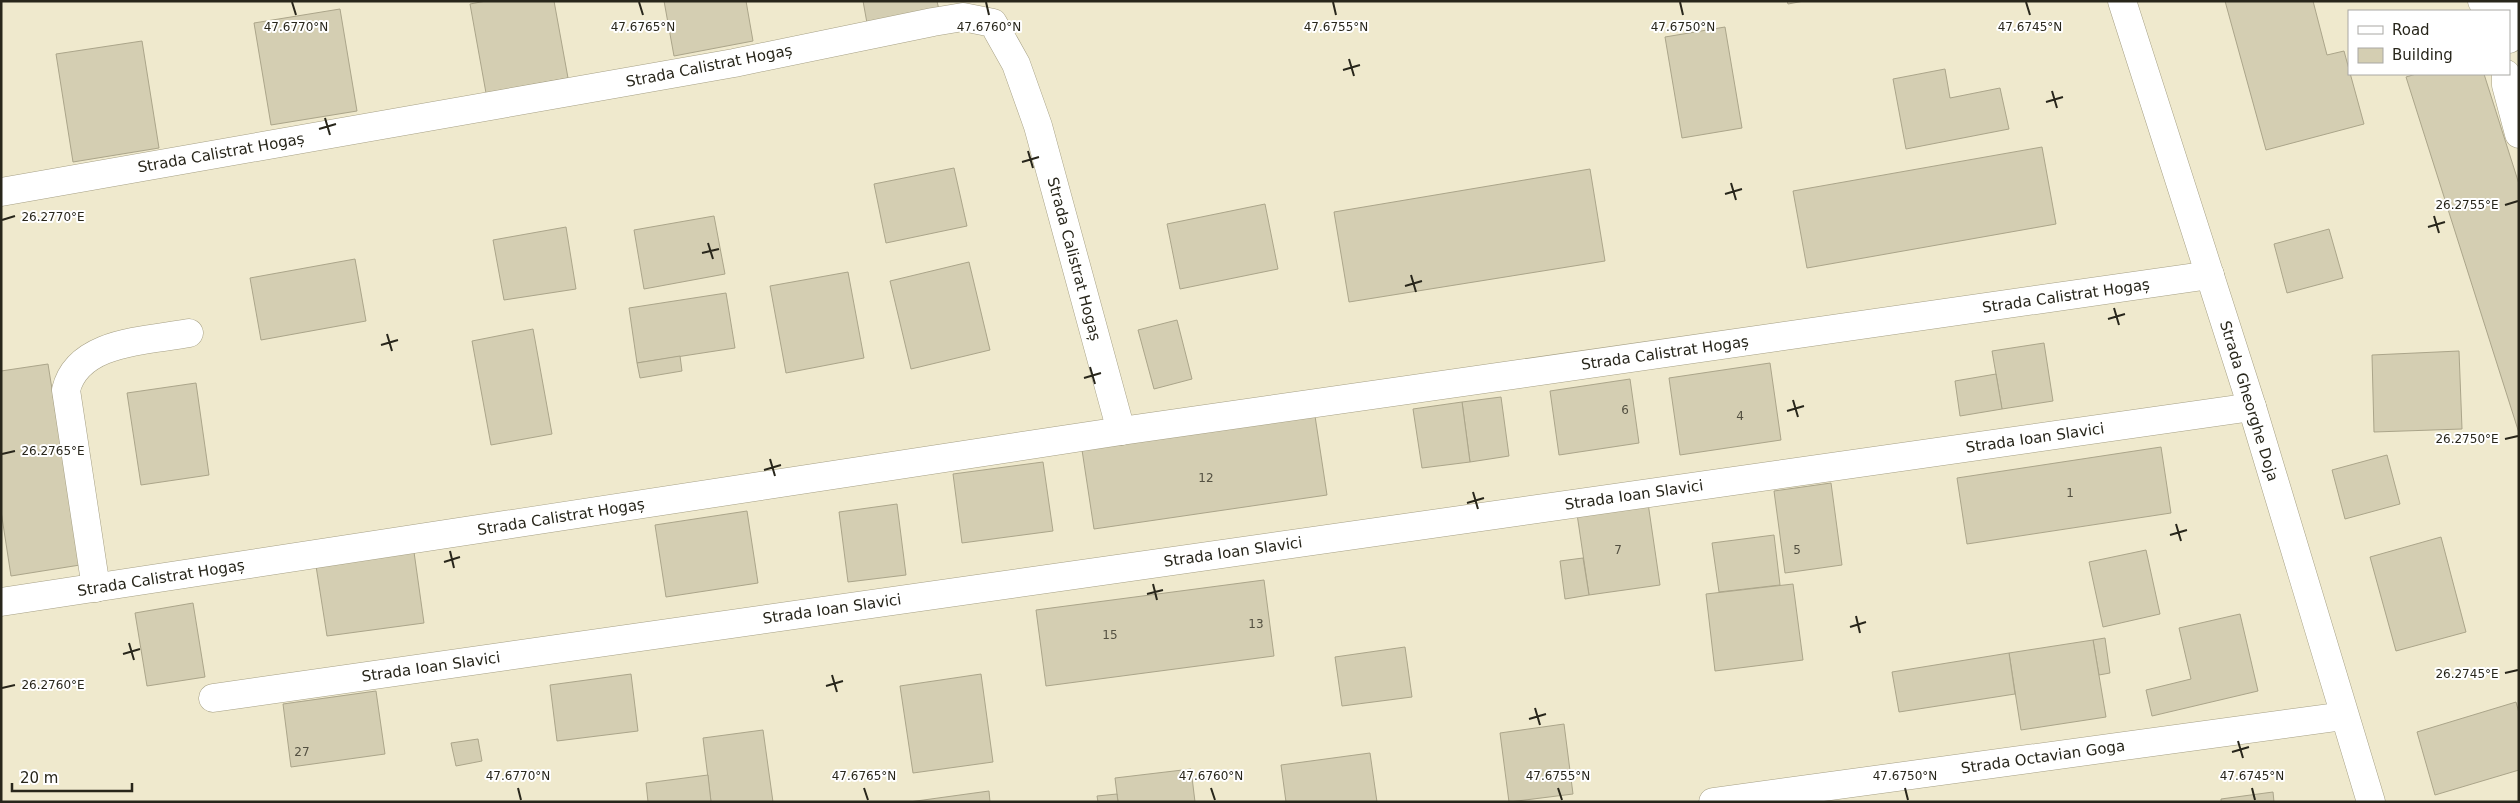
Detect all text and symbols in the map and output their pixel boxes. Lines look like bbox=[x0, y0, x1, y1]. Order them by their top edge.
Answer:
legend bbox=[2348, 10, 2510, 75]
text: 47.6770°N bbox=[264, 20, 328, 34]
text: 47.6765°N bbox=[611, 20, 675, 34]
text: 47.6760°N bbox=[957, 20, 1021, 34]
text: 47.6755°N bbox=[1304, 20, 1368, 34]
text: 47.6750°N bbox=[1651, 20, 1715, 34]
text: 47.6745°N bbox=[1998, 20, 2062, 34]
text: Road bbox=[2392, 21, 2430, 39]
street label: Strada Calistrat Hogaș bbox=[624, 41, 794, 91]
text: Building bbox=[2392, 46, 2453, 64]
street label: Strada Calistrat Hogaș bbox=[136, 129, 306, 177]
street label: Strada Calistrat Hogaș bbox=[1043, 175, 1105, 343]
text: 26.2755°E bbox=[2435, 198, 2499, 212]
text: 26.2770°E bbox=[21, 210, 85, 224]
street label: Strada Calistrat Hogaș bbox=[1981, 275, 2151, 317]
street label: Strada Gheorghe Doja bbox=[2216, 319, 2282, 483]
street label: Strada Calistrat Hogaș bbox=[1580, 332, 1750, 374]
house number: 6 bbox=[1621, 403, 1629, 417]
house number: 4 bbox=[1736, 409, 1744, 423]
street label: Strada Ioan Slavici bbox=[1965, 419, 2105, 457]
text: 26.2750°E bbox=[2435, 432, 2499, 446]
text: 26.2765°E bbox=[21, 444, 85, 458]
house number: 12 bbox=[1198, 471, 1214, 485]
street label: Strada Ioan Slavici bbox=[1564, 476, 1704, 514]
house number: 1 bbox=[2066, 486, 2074, 500]
street label: Strada Calistrat Hogaș bbox=[476, 495, 646, 539]
street label: Strada Ioan Slavici bbox=[1163, 533, 1303, 571]
house number: 7 bbox=[1614, 543, 1622, 557]
house number: 5 bbox=[1793, 543, 1801, 557]
street label: Strada Calistrat Hogaș bbox=[76, 556, 246, 600]
street label: Strada Ioan Slavici bbox=[762, 590, 902, 628]
house number: 13 bbox=[1248, 617, 1264, 631]
house number: 15 bbox=[1102, 628, 1118, 642]
street label: Strada Ioan Slavici bbox=[361, 648, 501, 686]
text: 26.2745°E bbox=[2435, 667, 2499, 681]
text: 26.2760°E bbox=[21, 678, 85, 692]
street label: Strada Octavian Goga bbox=[1960, 737, 2126, 777]
house number: 27 bbox=[294, 745, 310, 759]
scale bar bbox=[12, 760, 132, 792]
text: 20 m bbox=[20, 769, 58, 787]
text: 47.6770°N bbox=[486, 769, 550, 783]
text: 47.6765°N bbox=[832, 769, 896, 783]
text: 47.6760°N bbox=[1179, 769, 1243, 783]
text: 47.6755°N bbox=[1526, 769, 1590, 783]
text: 47.6750°N bbox=[1873, 769, 1937, 783]
text: 47.6745°N bbox=[2220, 769, 2284, 783]

